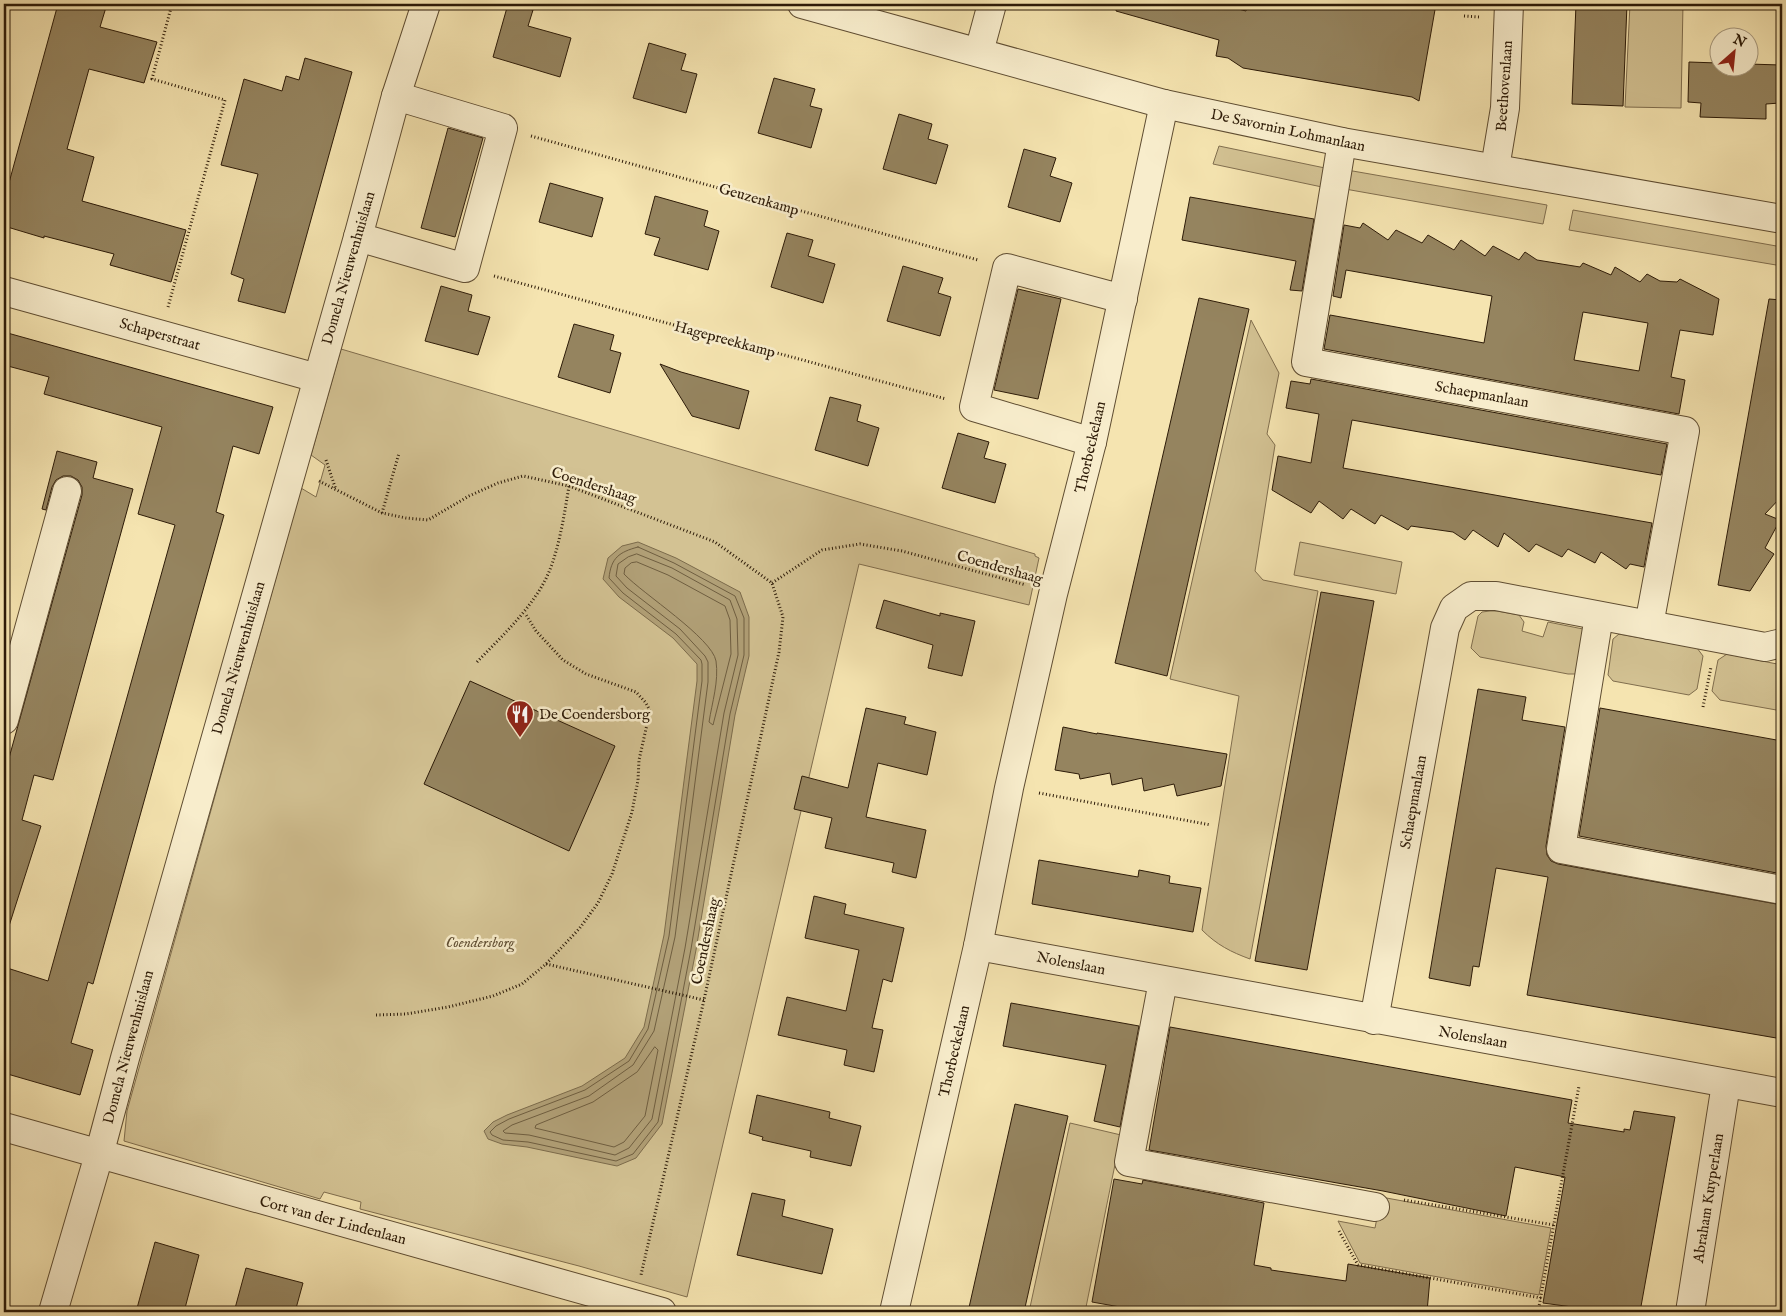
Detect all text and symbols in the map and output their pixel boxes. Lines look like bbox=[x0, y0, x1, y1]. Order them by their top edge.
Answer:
north arrow bbox=[1708, 28, 1758, 78]
text: N bbox=[1729, 30, 1749, 52]
street label: Beethovenlaan bbox=[1492, 40, 1517, 132]
street label: De Savornin Lohmanlaan bbox=[1209, 105, 1367, 156]
street label: Geuzenkamp bbox=[717, 179, 801, 220]
street label: Domela Nieuwenhuislaan bbox=[317, 189, 379, 347]
street label: Schaperstraat bbox=[117, 314, 202, 355]
street label: Hagepreekkamp bbox=[672, 317, 778, 362]
street label: Schaepmanlaan bbox=[1434, 377, 1530, 412]
street label: Thorbeckelaan bbox=[1071, 399, 1110, 495]
street label: Coendershaag bbox=[549, 463, 640, 508]
street label: Coendershaag bbox=[955, 546, 1046, 589]
street label: Domela Nieuwenhuislaan bbox=[207, 579, 269, 737]
restaurant icon: De Coendersborg bbox=[505, 699, 535, 738]
place label: De Coendersborg bbox=[539, 705, 651, 724]
street label: Schaepmanlaan bbox=[1396, 754, 1431, 850]
street label: Coendershaag bbox=[687, 895, 724, 986]
park label: Coendersborg bbox=[446, 933, 516, 953]
street label: Nolenslaan bbox=[1035, 948, 1107, 979]
street label: Domela Nieuwenhuislaan bbox=[99, 968, 158, 1126]
street label: Thorbeckelaan bbox=[935, 1003, 974, 1099]
street label: Nolenslaan bbox=[1437, 1022, 1509, 1053]
street label: Abraham Kuyperlaan bbox=[1689, 1132, 1728, 1265]
street label: Cort van der Lindenlaan bbox=[257, 1192, 408, 1249]

